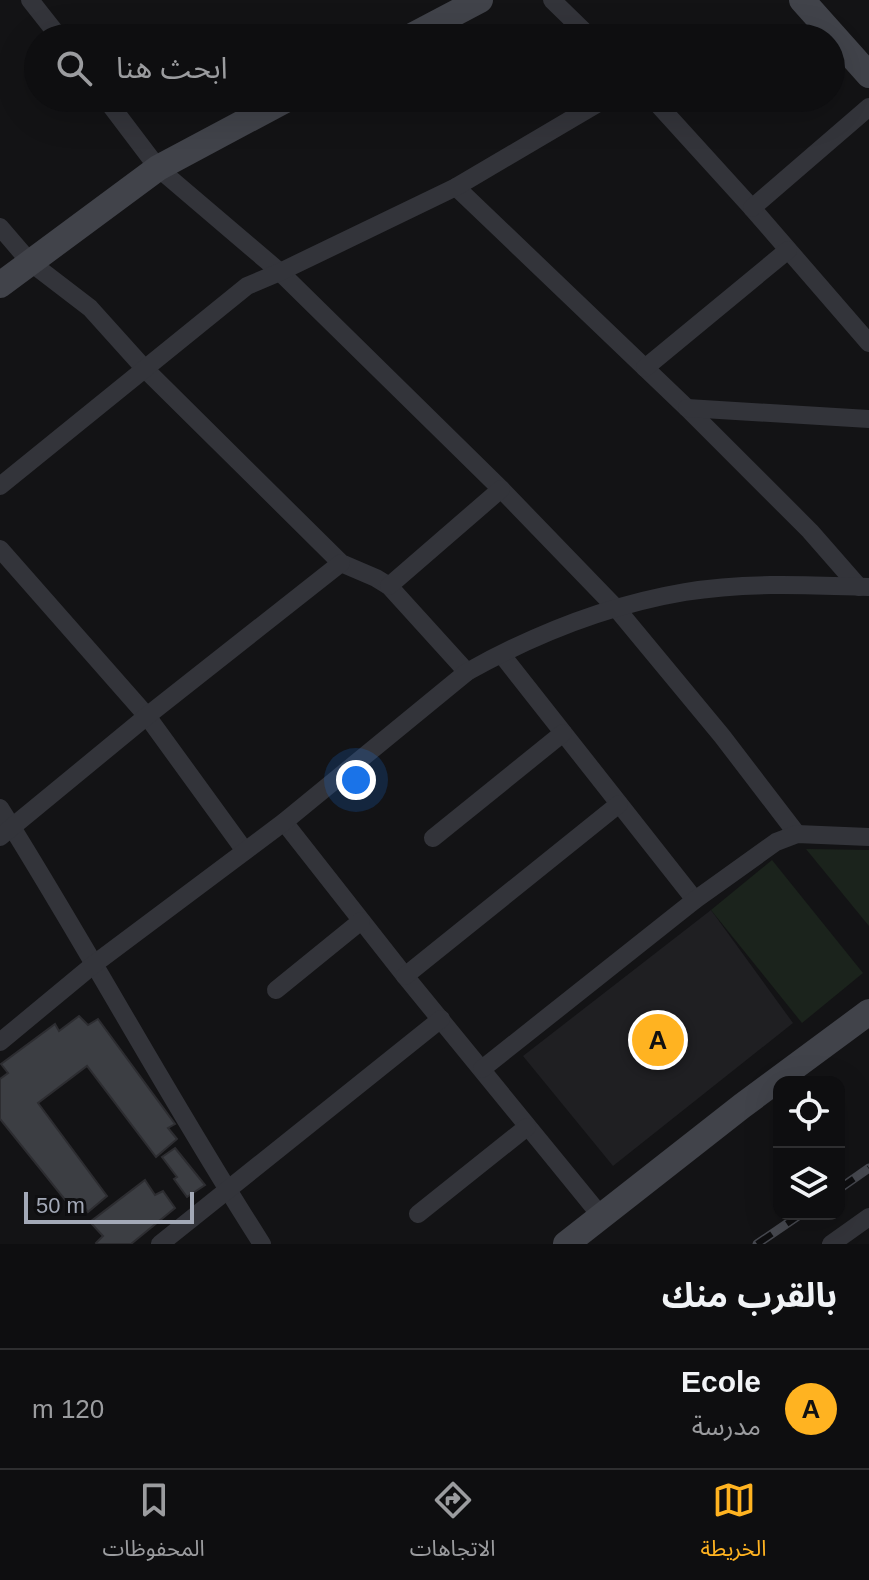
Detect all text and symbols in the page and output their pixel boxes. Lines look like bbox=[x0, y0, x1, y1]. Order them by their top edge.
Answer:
search box bbox=[24, 24, 845, 112]
icon: search bbox=[52, 46, 96, 90]
text: ابحث هنا bbox=[116, 51, 228, 84]
your location bbox=[336, 760, 376, 800]
pin: A bbox=[632, 1010, 684, 1070]
map controls bbox=[773, 1076, 845, 1220]
button: locate bbox=[773, 1076, 845, 1148]
button: layers bbox=[773, 1148, 845, 1220]
scale bar bbox=[24, 1188, 194, 1224]
text: 50 m bbox=[36, 1193, 85, 1218]
text: بالقرب منك bbox=[662, 1276, 837, 1314]
text: Ecole bbox=[681, 1365, 761, 1398]
text: 120 m bbox=[32, 1394, 104, 1424]
text: A bbox=[802, 1394, 820, 1424]
text: مدرسة bbox=[692, 1411, 761, 1441]
tab: المحفوظات bbox=[103, 1478, 205, 1572]
tab: الاتجاهات bbox=[410, 1478, 496, 1572]
tab: الخريطة bbox=[701, 1478, 767, 1572]

